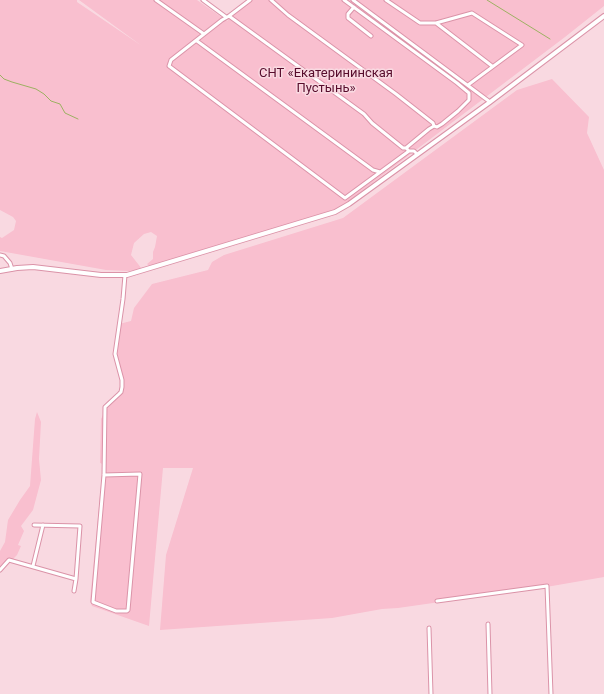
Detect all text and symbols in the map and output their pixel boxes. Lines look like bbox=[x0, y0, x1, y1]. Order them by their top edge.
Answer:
park label: СНТ «Екатерининская Пустынь» bbox=[259, 66, 393, 97]

